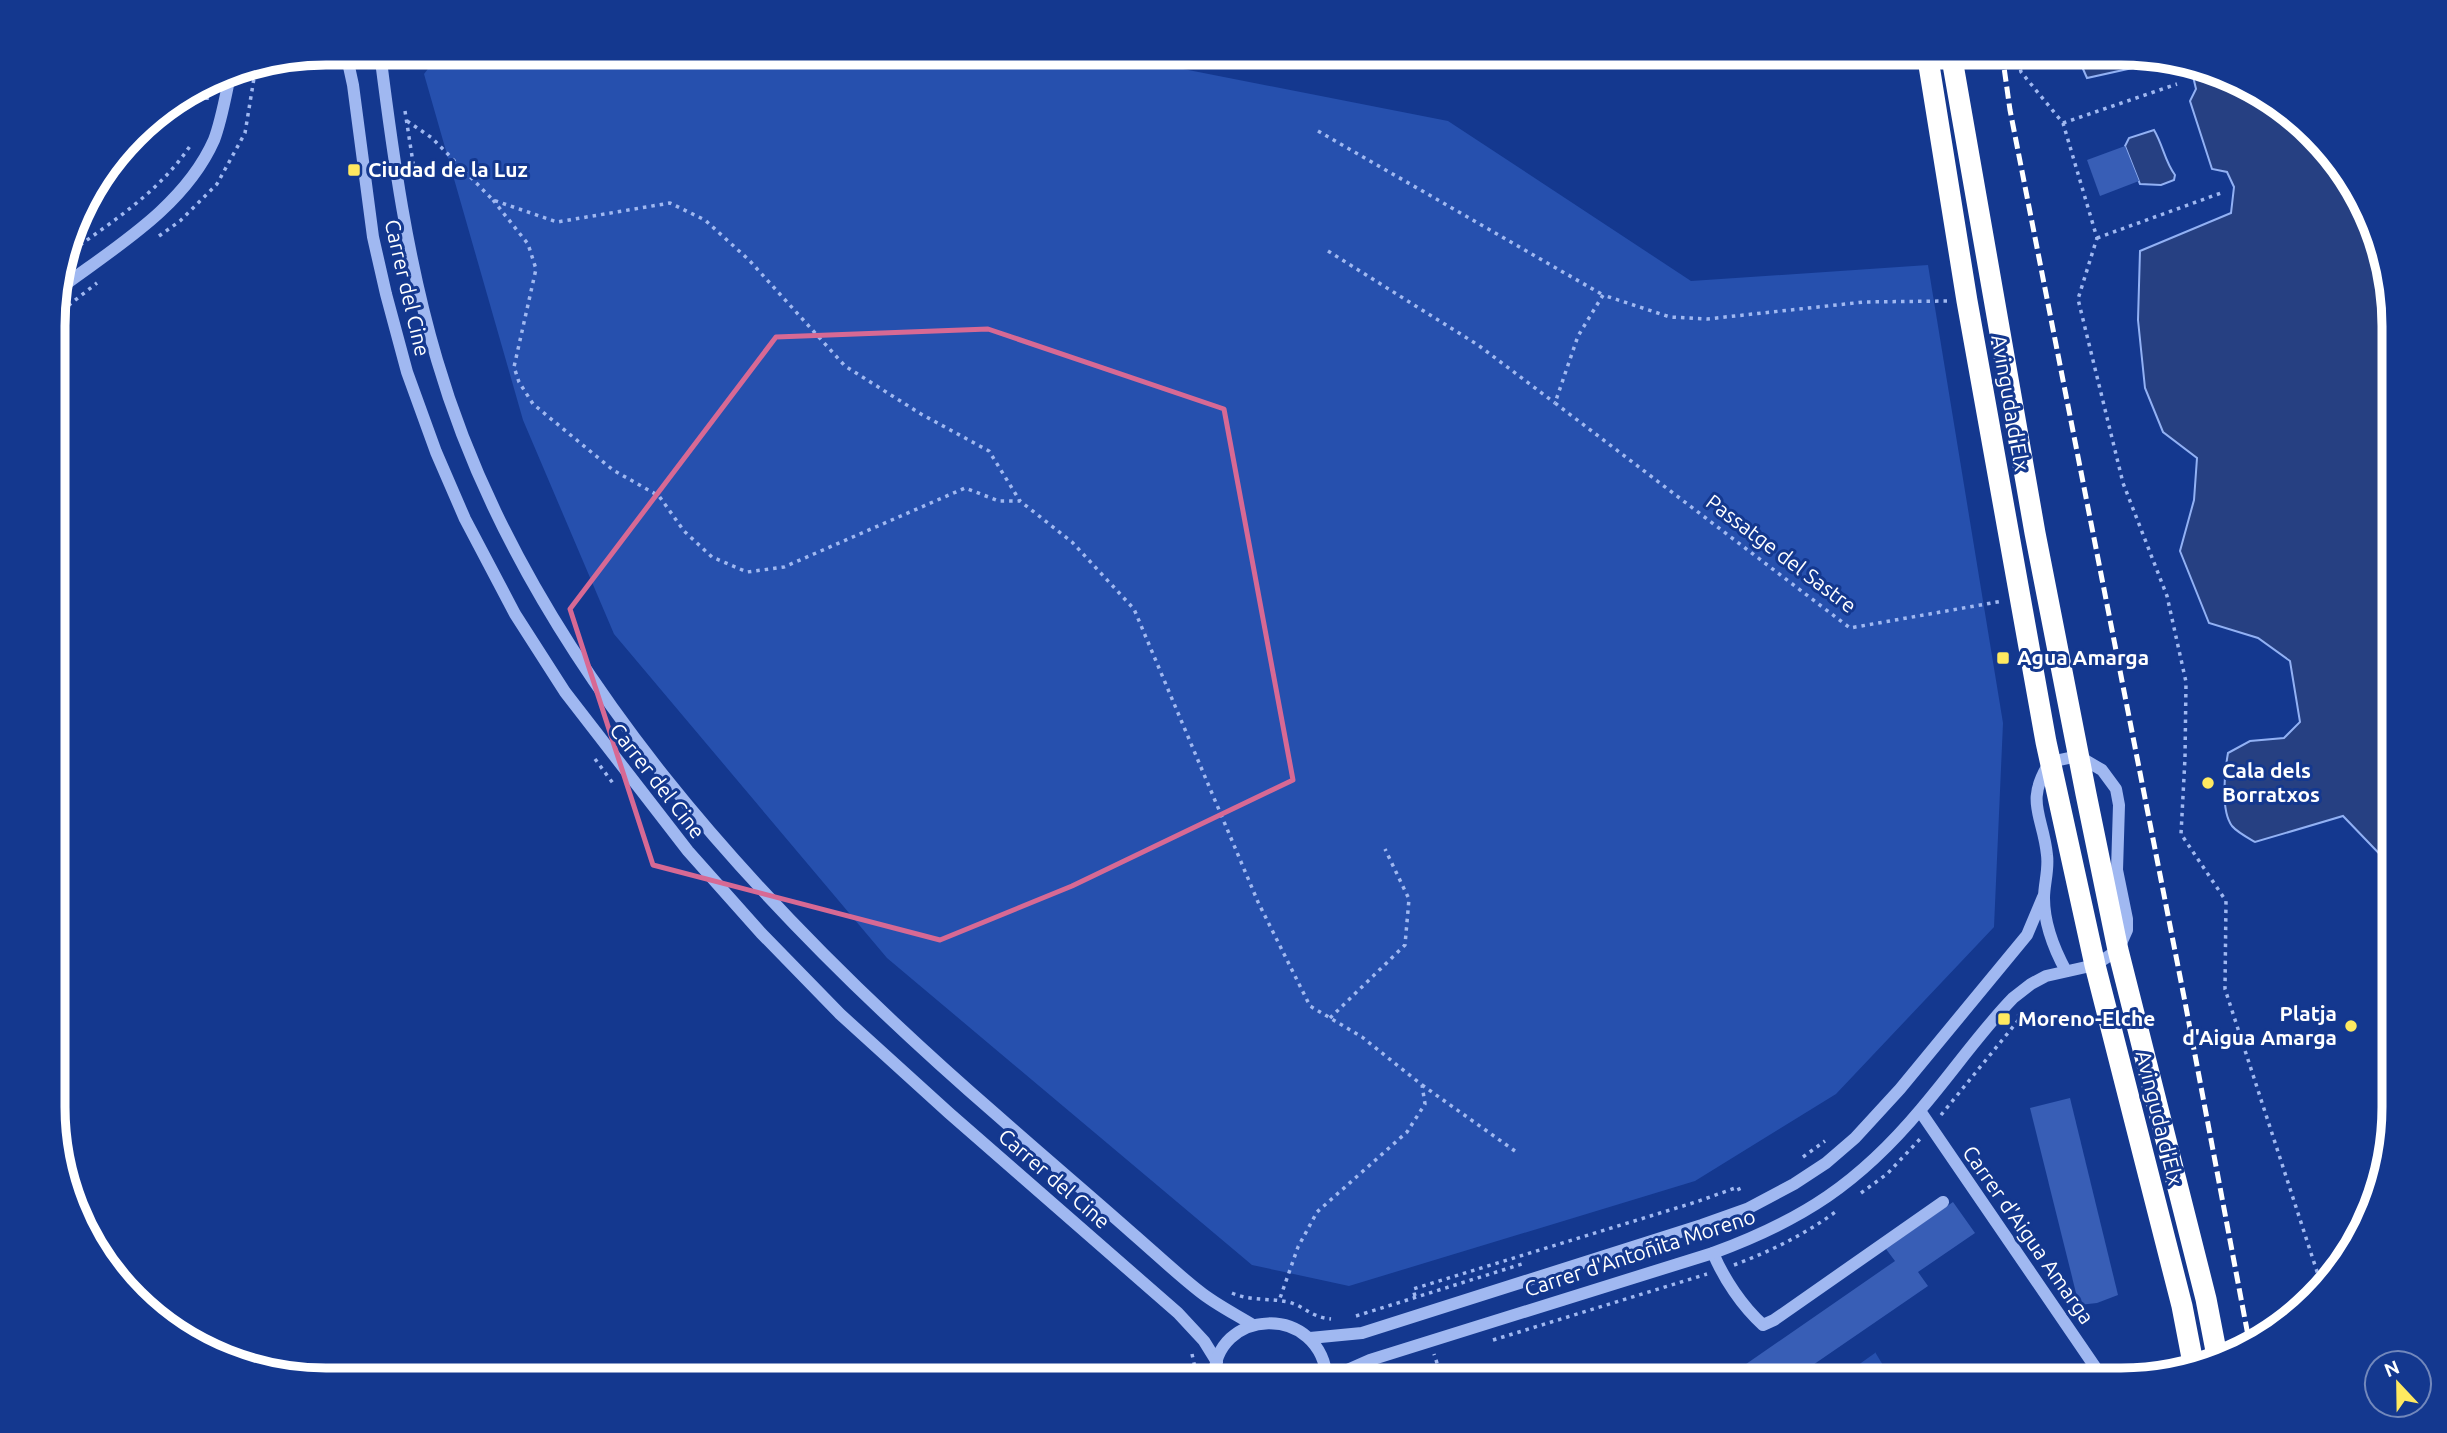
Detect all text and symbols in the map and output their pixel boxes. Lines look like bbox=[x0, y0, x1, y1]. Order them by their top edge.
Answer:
place label: Ciudad de la Luz bbox=[368, 157, 528, 181]
marker: Ciudad de la Luz bbox=[346, 162, 362, 178]
street label: Carrer del Cine bbox=[381, 217, 435, 359]
street label: Avinguda d'Elx bbox=[1987, 333, 2035, 473]
street label: Passatge del Sastre bbox=[1702, 489, 1861, 617]
place label: Agua Amarga bbox=[2017, 645, 2149, 669]
marker: Agua Amarga bbox=[1995, 650, 2011, 666]
street label: Carrer del Cine bbox=[605, 718, 710, 843]
place label: Cala dels Borratxos bbox=[2222, 758, 2320, 806]
marker: Cala dels Borratxos bbox=[2200, 775, 2216, 791]
place label: Platja d'Aigua Amarga bbox=[2182, 1001, 2337, 1049]
place label: Moreno-Elche bbox=[2018, 1006, 2155, 1030]
marker: Moreno-Elche bbox=[1996, 1011, 2012, 1027]
marker: Platja d'Aigua Amarga bbox=[2343, 1018, 2359, 1034]
street label: Avinguda d'Elx bbox=[2132, 1048, 2188, 1188]
street label: Carrer del Cine bbox=[994, 1123, 1115, 1233]
street label: Carrer d'Aigua Amarga bbox=[1958, 1141, 2099, 1328]
street label: Carrer d'Antoñita Moreno bbox=[1521, 1203, 1758, 1301]
north arrow bbox=[2363, 1349, 2433, 1419]
text: N bbox=[2381, 1355, 2402, 1381]

